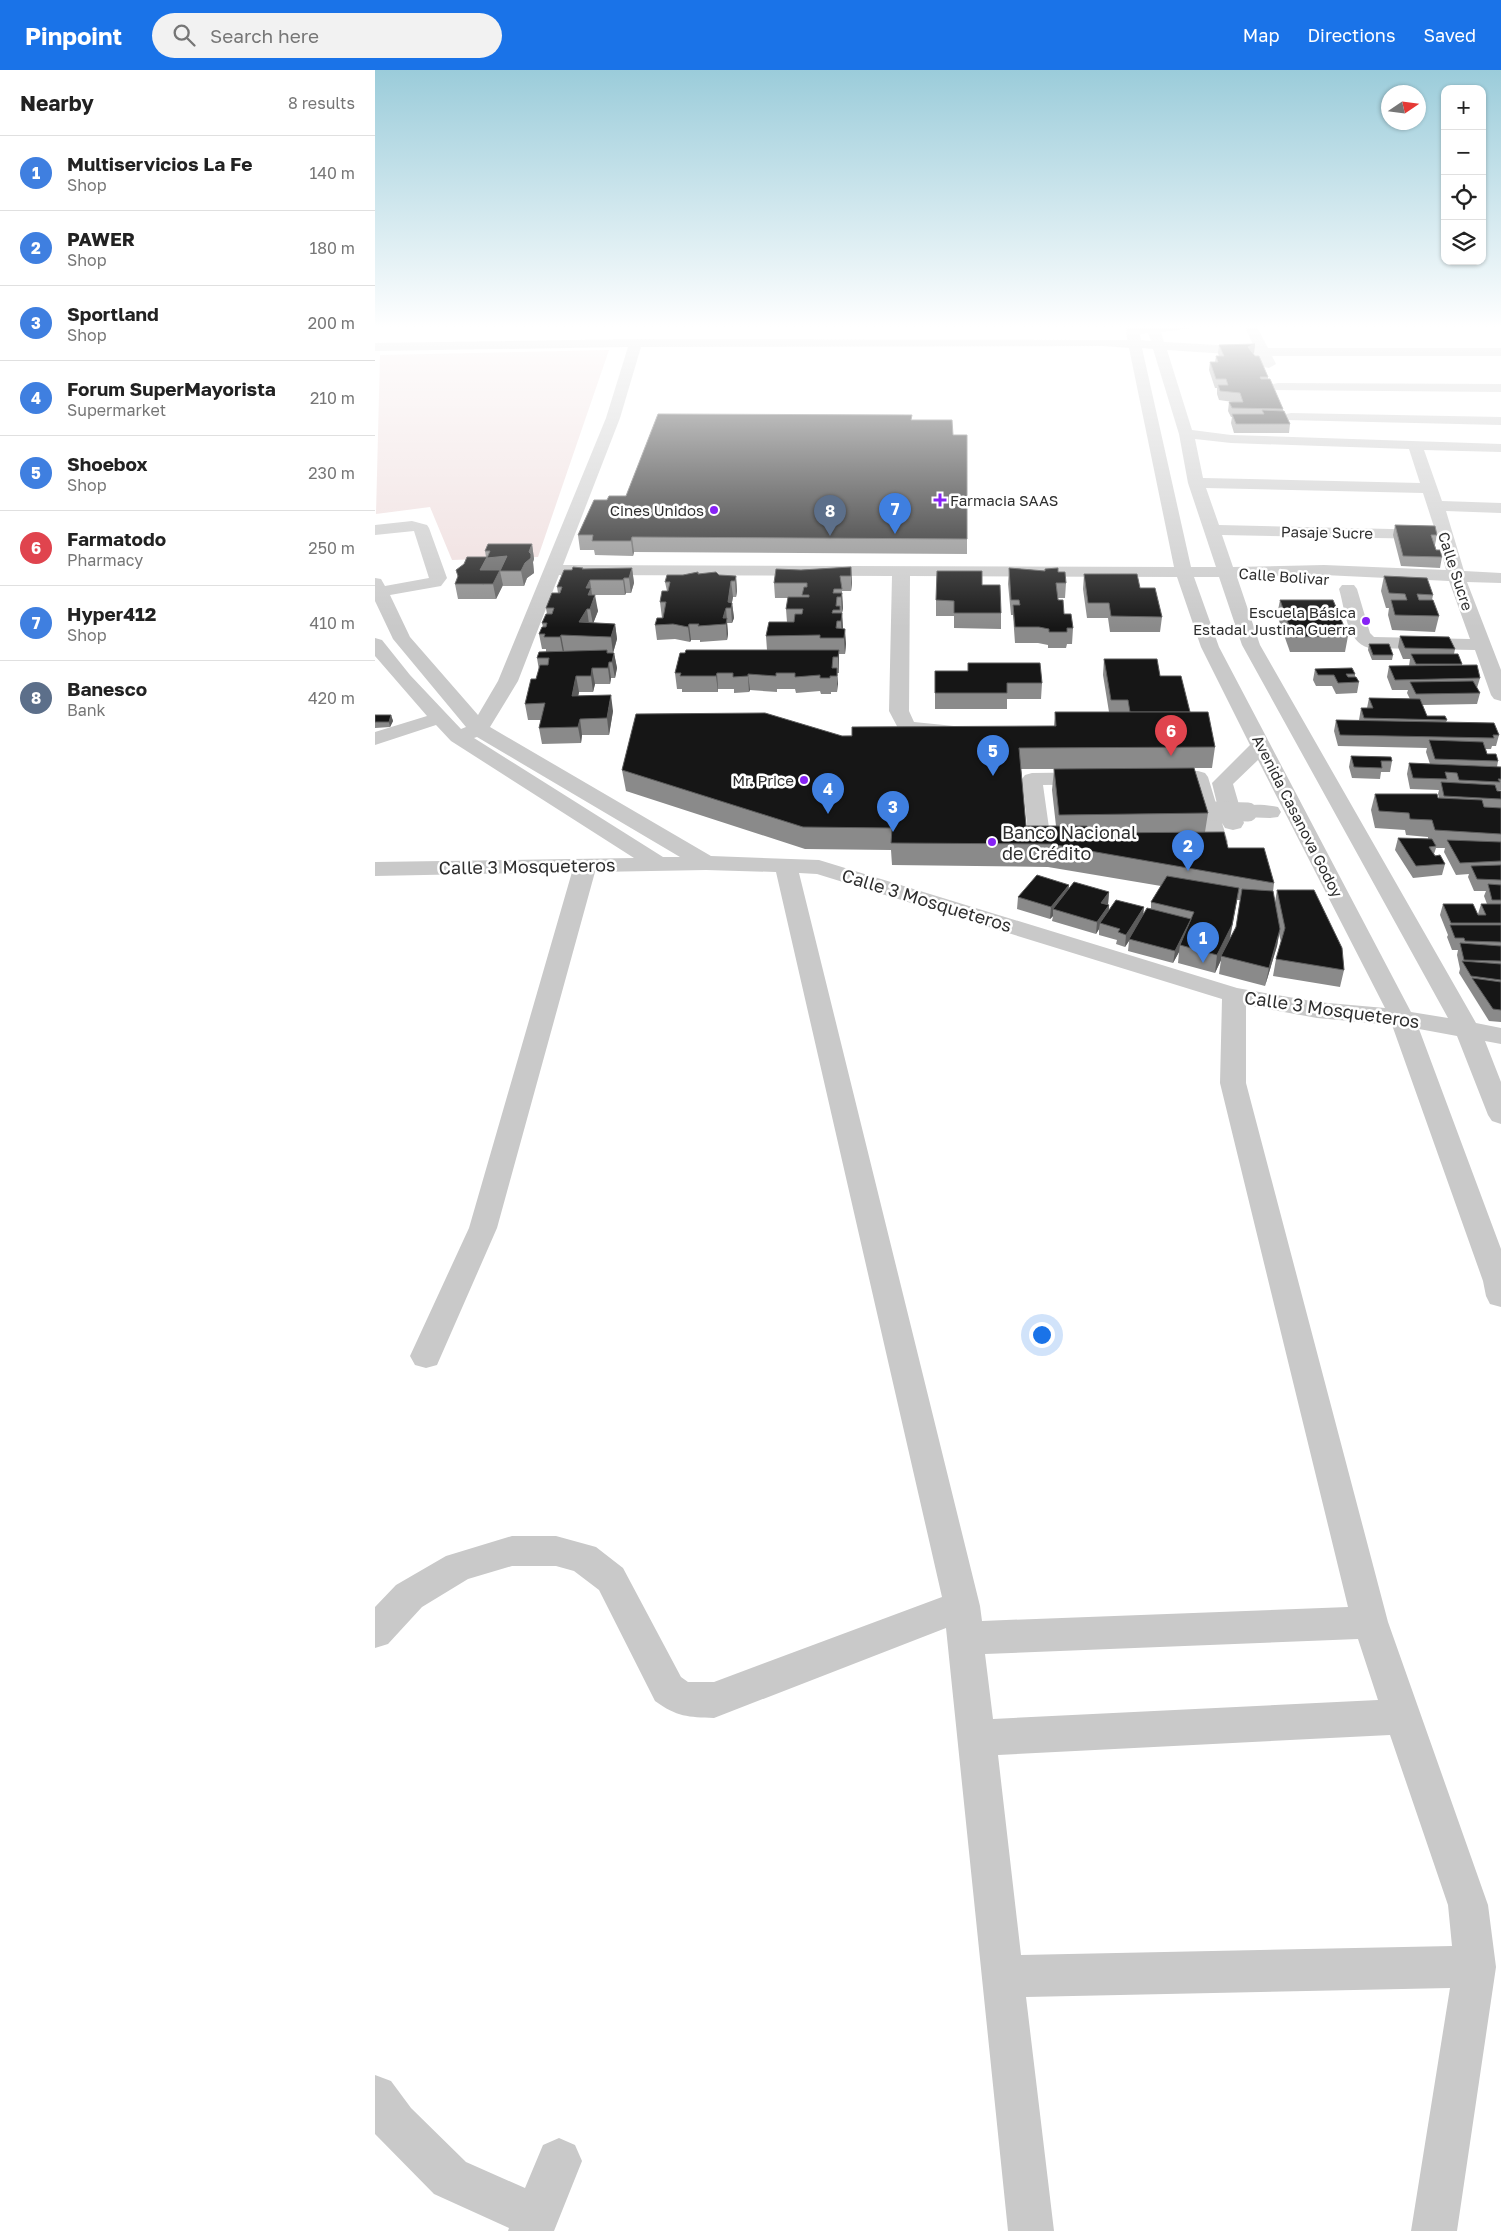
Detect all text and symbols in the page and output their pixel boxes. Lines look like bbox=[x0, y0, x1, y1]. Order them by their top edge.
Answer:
search box bbox=[152, 13, 502, 58]
text: Pinpoint bbox=[25, 21, 122, 50]
icon: search bbox=[170, 21, 198, 49]
text: Search here bbox=[210, 24, 319, 47]
text: Map bbox=[1243, 24, 1279, 46]
text: Directions bbox=[1307, 24, 1395, 46]
text: Saved bbox=[1423, 24, 1476, 46]
north arrow bbox=[1381, 85, 1426, 130]
map controls bbox=[1441, 85, 1486, 265]
button: + bbox=[1441, 85, 1486, 130]
text: Nearby bbox=[20, 90, 94, 116]
text: 8 results bbox=[288, 93, 355, 113]
button: − bbox=[1441, 130, 1486, 175]
text: Multiservicios La Fe bbox=[67, 152, 252, 175]
text: 1 bbox=[32, 163, 40, 183]
text: 140 m bbox=[309, 163, 355, 183]
text: Shop bbox=[67, 175, 107, 195]
button: locate bbox=[1441, 175, 1486, 220]
button: layers bbox=[1441, 220, 1486, 265]
text: PAWER bbox=[67, 227, 135, 250]
text: 2 bbox=[31, 238, 41, 258]
text: 180 m bbox=[309, 238, 355, 258]
text: Shop bbox=[67, 250, 107, 270]
text: Sportland bbox=[67, 302, 159, 325]
text: 3 bbox=[31, 313, 41, 333]
text: 200 m bbox=[308, 313, 355, 333]
text: Shop bbox=[67, 325, 107, 345]
text: Forum SuperMayorista bbox=[67, 377, 276, 400]
text: 4 bbox=[31, 388, 41, 408]
text: 210 m bbox=[310, 388, 355, 408]
text: Supermarket bbox=[67, 400, 166, 420]
text: Shoebox bbox=[67, 452, 148, 475]
text: 5 bbox=[31, 463, 41, 483]
text: 230 m bbox=[308, 463, 355, 483]
text: Shop bbox=[67, 475, 107, 495]
place label: Farmacia SAAS bbox=[950, 491, 1058, 509]
pin: 7 bbox=[879, 493, 911, 534]
marker: Farmacia SAAS bbox=[934, 494, 946, 506]
pin: 8 bbox=[814, 495, 846, 536]
place label: Cines Unidos bbox=[610, 501, 704, 519]
marker: Cines Unidos bbox=[708, 504, 720, 516]
street label: Pasaje Sucre bbox=[1281, 522, 1374, 542]
text: Farmatodo bbox=[67, 527, 166, 550]
street label: Calle Sucre bbox=[1435, 529, 1477, 613]
text: 6 bbox=[31, 538, 41, 558]
text: 250 m bbox=[308, 538, 355, 558]
text: Pharmacy bbox=[67, 550, 143, 570]
street label: Calle Bolivar bbox=[1238, 564, 1330, 588]
text: Hyper412 bbox=[67, 602, 156, 625]
place label: Escuela Básica Estadal Justina Guerra bbox=[1193, 603, 1356, 638]
text: 7 bbox=[32, 613, 40, 633]
text: 410 m bbox=[309, 613, 355, 633]
marker: Escuela Básica Estadal Justina Guerra bbox=[1360, 615, 1372, 627]
text: Shop bbox=[67, 625, 107, 645]
text: Banesco bbox=[67, 677, 147, 700]
text: 8 bbox=[31, 688, 41, 708]
text: 420 m bbox=[308, 688, 355, 708]
text: Bank bbox=[67, 700, 106, 720]
pin: 6 bbox=[1155, 715, 1187, 756]
street label: Avenida Casanova Godoy bbox=[1249, 732, 1347, 901]
pin: 5 bbox=[977, 735, 1009, 776]
place label: Mr. Price bbox=[732, 771, 794, 789]
pin: 4 bbox=[812, 773, 844, 814]
marker: Mr. Price bbox=[798, 774, 810, 786]
pin: 3 bbox=[877, 791, 909, 832]
place label: Banco Nacional de Crédito bbox=[1002, 821, 1137, 864]
pin: 2 bbox=[1172, 830, 1204, 871]
marker: Banco Nacional de Crédito bbox=[986, 836, 998, 848]
street label: Calle 3 Mosqueteros bbox=[438, 853, 616, 879]
street label: Calle 3 Mosqueteros bbox=[839, 864, 1015, 936]
pin: 1 bbox=[1187, 922, 1219, 963]
street label: Calle 3 Mosqueteros bbox=[1243, 986, 1421, 1032]
your location bbox=[1029, 1322, 1055, 1348]

